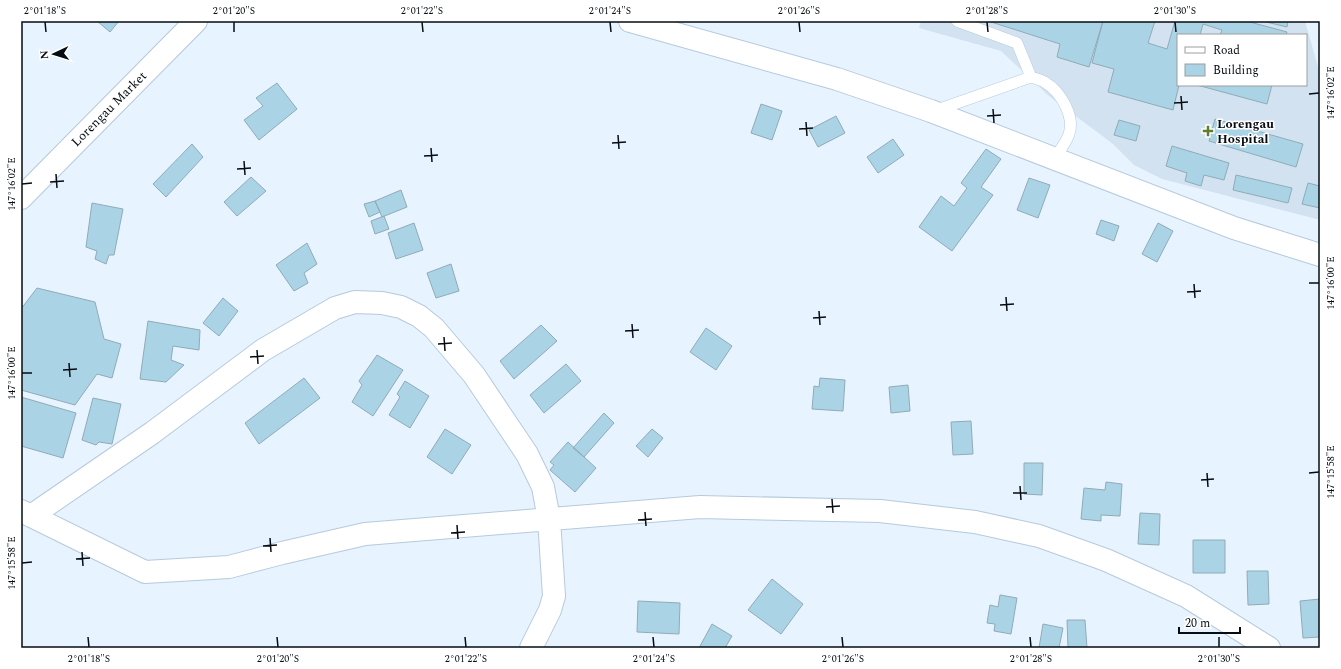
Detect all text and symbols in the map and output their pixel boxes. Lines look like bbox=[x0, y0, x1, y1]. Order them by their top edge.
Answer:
text: 2°01'18"S bbox=[24, 3, 66, 19]
text: 2°01'20"S bbox=[213, 3, 255, 19]
text: 2°01'22"S bbox=[401, 3, 443, 19]
text: 2°01'24"S bbox=[589, 3, 631, 19]
text: 2°01'26"S bbox=[778, 3, 820, 19]
text: 2°01'28"S bbox=[966, 3, 1008, 19]
text: 2°01'30"S bbox=[1154, 3, 1196, 19]
north arrow bbox=[34, 34, 74, 74]
legend bbox=[1177, 34, 1307, 86]
text: Road bbox=[1213, 41, 1240, 60]
text: N bbox=[36, 50, 53, 60]
text: Building bbox=[1213, 61, 1259, 80]
street label: Lorengau Market bbox=[67, 66, 152, 151]
text: 147°16'02"E bbox=[1323, 66, 1339, 120]
place label: Lorengau Hospital bbox=[1217, 114, 1274, 149]
marker: Lorengau Hospital bbox=[1202, 125, 1214, 137]
text: 147°16'02"E bbox=[4, 157, 20, 211]
text: 147°16'00"E bbox=[1323, 256, 1339, 310]
text: 147°16'00"E bbox=[4, 346, 20, 400]
text: 147°15'58"E bbox=[1323, 445, 1339, 499]
text: 147°15'58"E bbox=[4, 536, 20, 590]
scale bar bbox=[1179, 609, 1240, 635]
text: 20 m bbox=[1185, 614, 1210, 633]
text: 2°01'18"S bbox=[68, 651, 110, 667]
text: 2°01'20"S bbox=[257, 651, 299, 667]
text: 2°01'22"S bbox=[445, 651, 487, 667]
text: 2°01'24"S bbox=[633, 651, 675, 667]
text: 2°01'26"S bbox=[822, 651, 864, 667]
text: 2°01'28"S bbox=[1010, 651, 1052, 667]
text: 2°01'30"S bbox=[1198, 651, 1240, 667]

